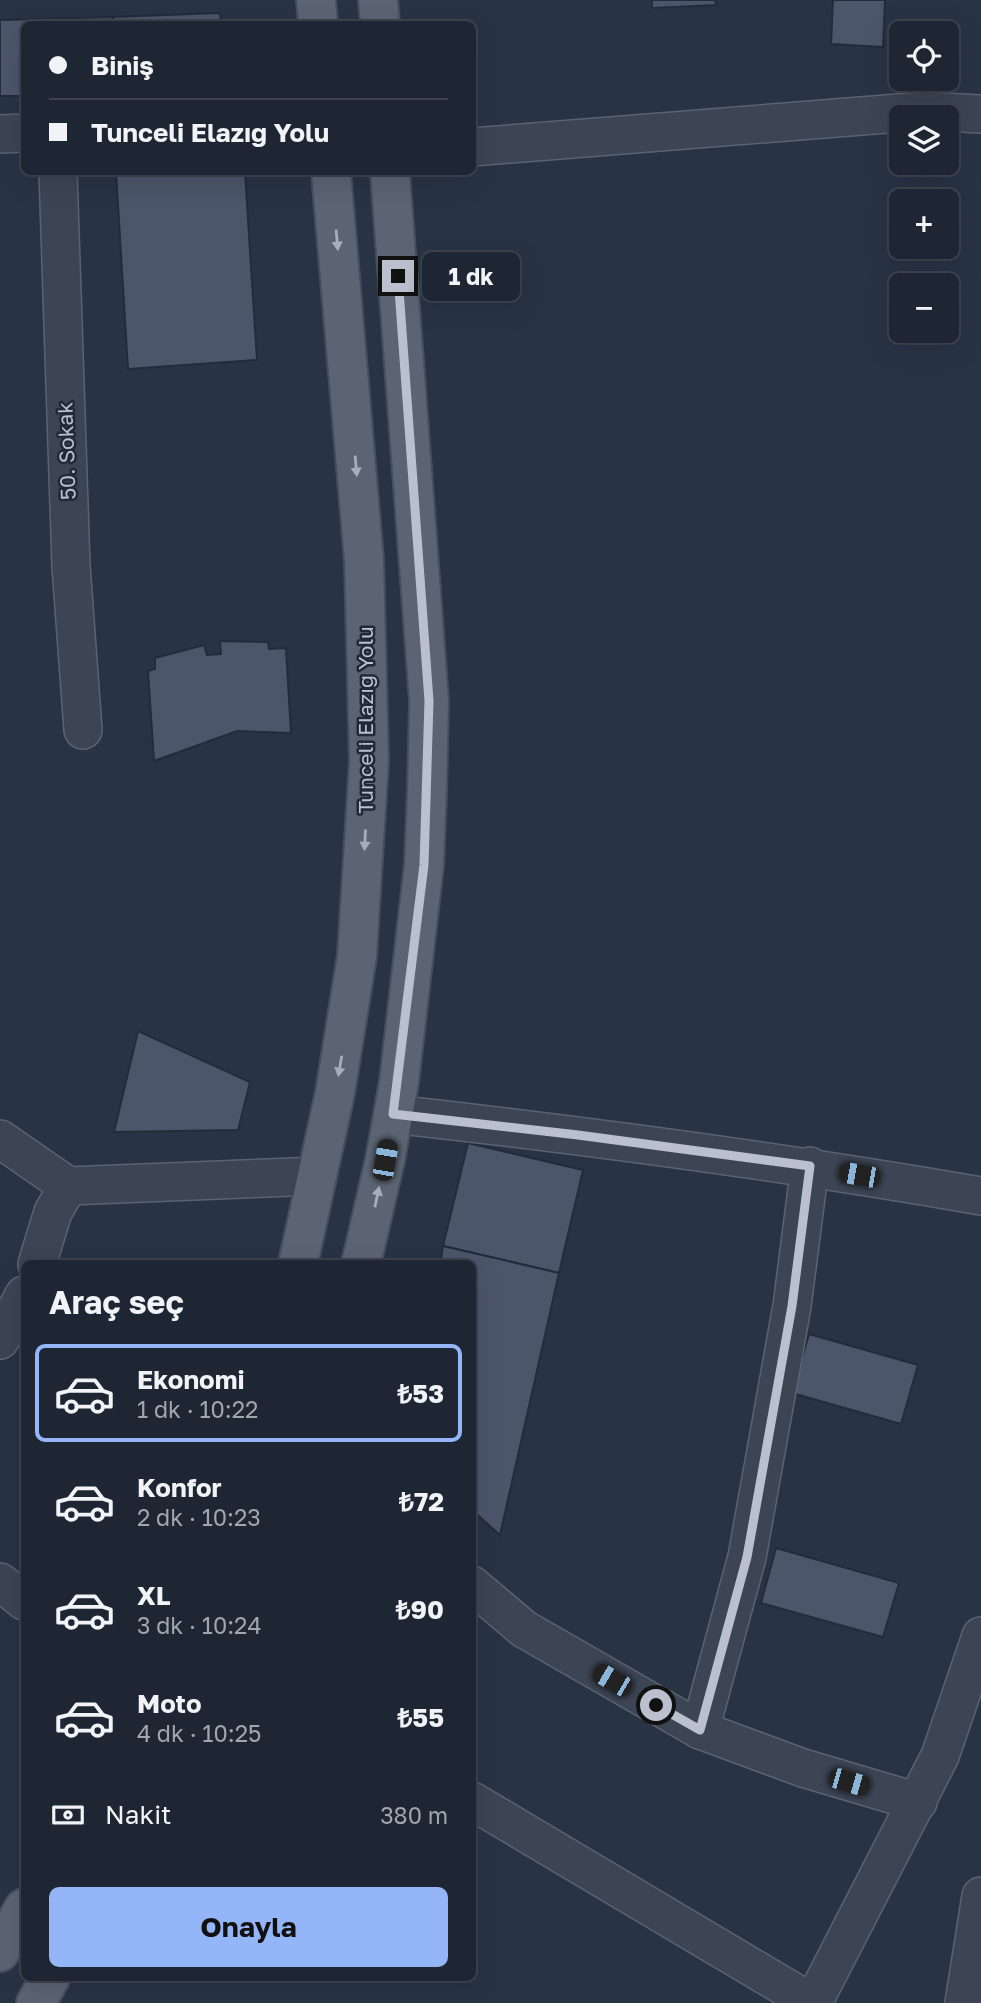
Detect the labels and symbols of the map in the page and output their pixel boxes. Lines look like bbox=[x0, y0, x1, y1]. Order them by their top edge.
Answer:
one-way arrow bbox=[332, 229, 343, 251]
callout: 1 dk bbox=[422, 252, 520, 300]
route end bbox=[382, 260, 414, 292]
street label: 50. Sokak bbox=[51, 401, 81, 501]
one-way arrow bbox=[351, 455, 362, 477]
street label: Tunceli Elazığ Yolu bbox=[352, 626, 378, 814]
one-way arrow bbox=[359, 829, 370, 851]
one-way arrow bbox=[334, 1055, 345, 1077]
car bbox=[372, 1137, 399, 1183]
car bbox=[837, 1161, 882, 1189]
one-way arrow bbox=[372, 1186, 383, 1208]
car bbox=[589, 1660, 636, 1700]
route start bbox=[640, 1689, 672, 1721]
car bbox=[826, 1766, 873, 1798]

